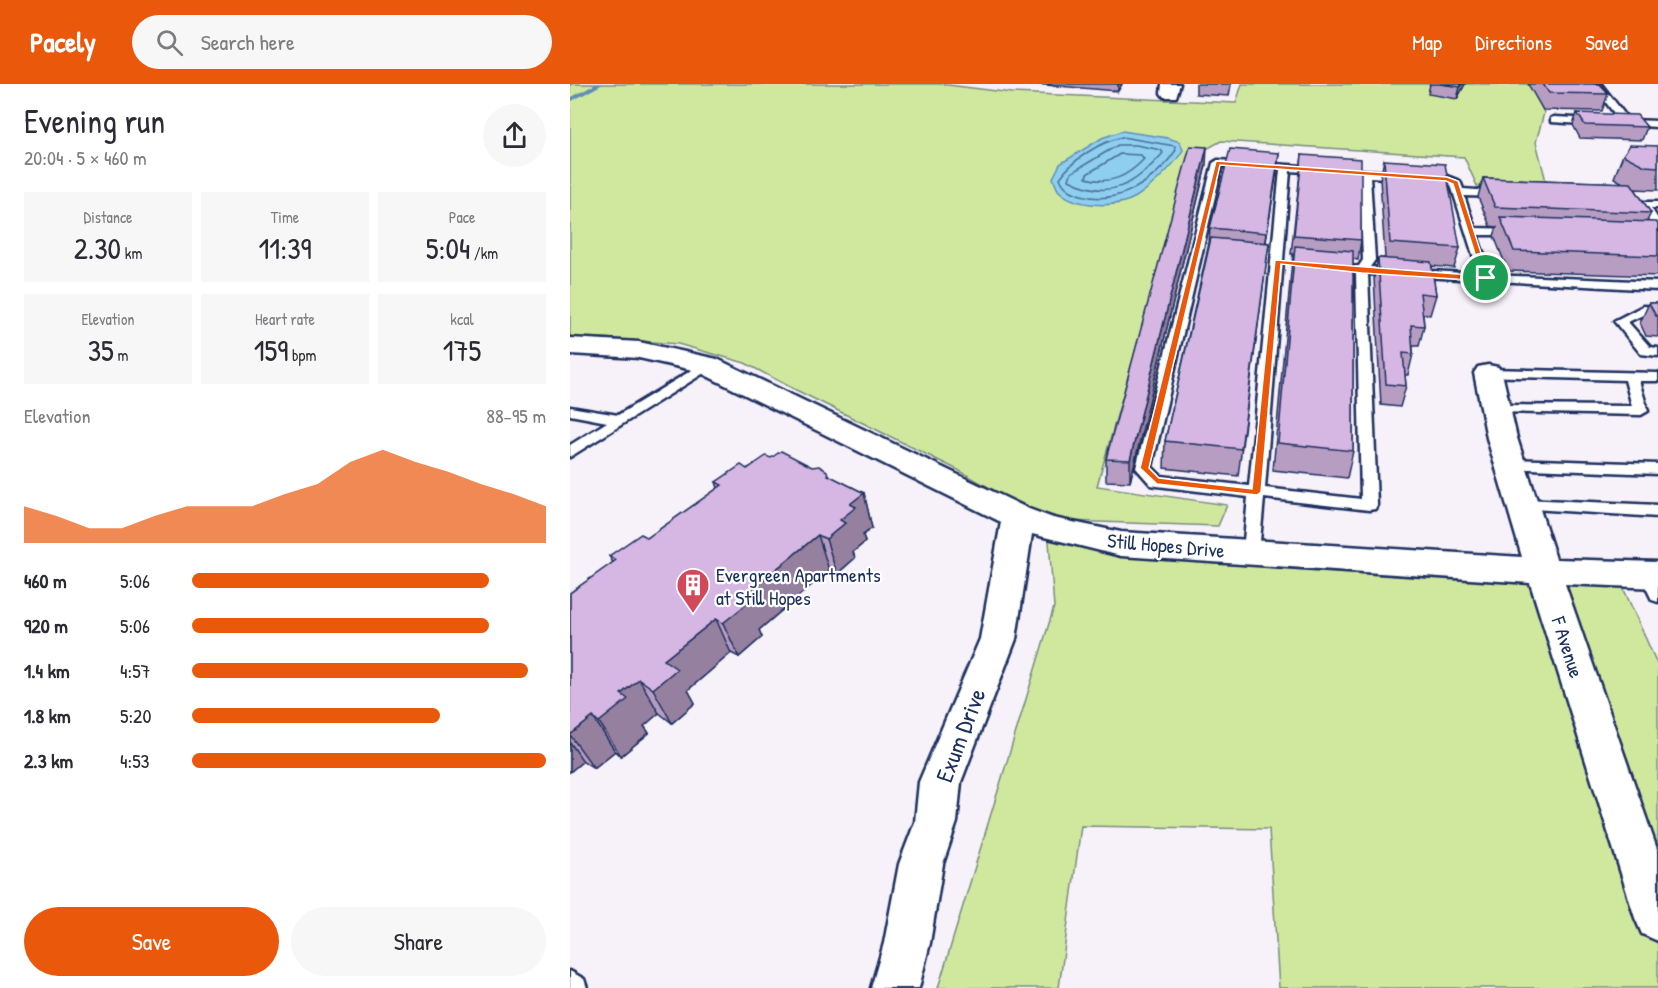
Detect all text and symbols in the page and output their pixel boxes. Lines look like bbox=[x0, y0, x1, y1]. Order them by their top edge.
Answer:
search box bbox=[132, 15, 552, 69]
text: Pacely bbox=[30, 23, 96, 61]
icon: search bbox=[153, 26, 186, 59]
text: Search here bbox=[201, 27, 295, 57]
text: Map bbox=[1412, 28, 1442, 57]
text: Directions bbox=[1475, 28, 1552, 57]
text: Saved bbox=[1585, 28, 1628, 57]
text: Evening run bbox=[24, 99, 165, 143]
button: share bbox=[483, 104, 546, 167]
text: 20:04 · 5 × 460 m bbox=[24, 144, 147, 171]
text: Distance bbox=[84, 206, 132, 228]
text: Time bbox=[271, 206, 299, 228]
text: Pace bbox=[449, 206, 475, 228]
text: 2.30 bbox=[74, 228, 121, 268]
text: 11:39 bbox=[258, 228, 312, 268]
text: 5:04 bbox=[426, 228, 470, 268]
text: km bbox=[121, 242, 142, 264]
text: /km bbox=[470, 242, 498, 264]
pin bbox=[1460, 252, 1511, 303]
icon: arrive bbox=[1469, 261, 1502, 294]
text: Elevation bbox=[81, 308, 135, 330]
text: Heart rate bbox=[255, 308, 315, 330]
text: kcal bbox=[450, 308, 474, 330]
text: 35 bbox=[88, 330, 114, 370]
text: 159 bbox=[254, 330, 288, 370]
text: 175 bbox=[443, 330, 481, 370]
text: m bbox=[114, 344, 128, 366]
text: bpm bbox=[288, 344, 316, 366]
text: Elevation bbox=[24, 402, 90, 429]
text: 88–95 m bbox=[486, 402, 546, 429]
street label: Still Hopes Drive bbox=[1106, 526, 1226, 564]
place label: Evergreen Apartments at Still Hopes bbox=[716, 561, 881, 611]
text: 460 m bbox=[24, 567, 67, 594]
text: 5:06 bbox=[120, 567, 150, 594]
building icon: Evergreen Apartments at Still Hopes bbox=[675, 567, 711, 614]
text: 920 m bbox=[24, 612, 68, 639]
text: 5:06 bbox=[120, 612, 150, 639]
street label: F Avenue bbox=[1545, 612, 1591, 681]
text: 1.4 km bbox=[24, 657, 70, 684]
text: 4:57 bbox=[120, 657, 151, 684]
street label: Exum Drive bbox=[928, 683, 993, 786]
text: 1.8 km bbox=[24, 702, 71, 729]
text: 5:20 bbox=[120, 702, 151, 729]
text: 2.3 km bbox=[24, 747, 73, 774]
text: 4:53 bbox=[120, 747, 150, 774]
button: Save bbox=[24, 907, 279, 976]
button: Share bbox=[291, 907, 546, 976]

